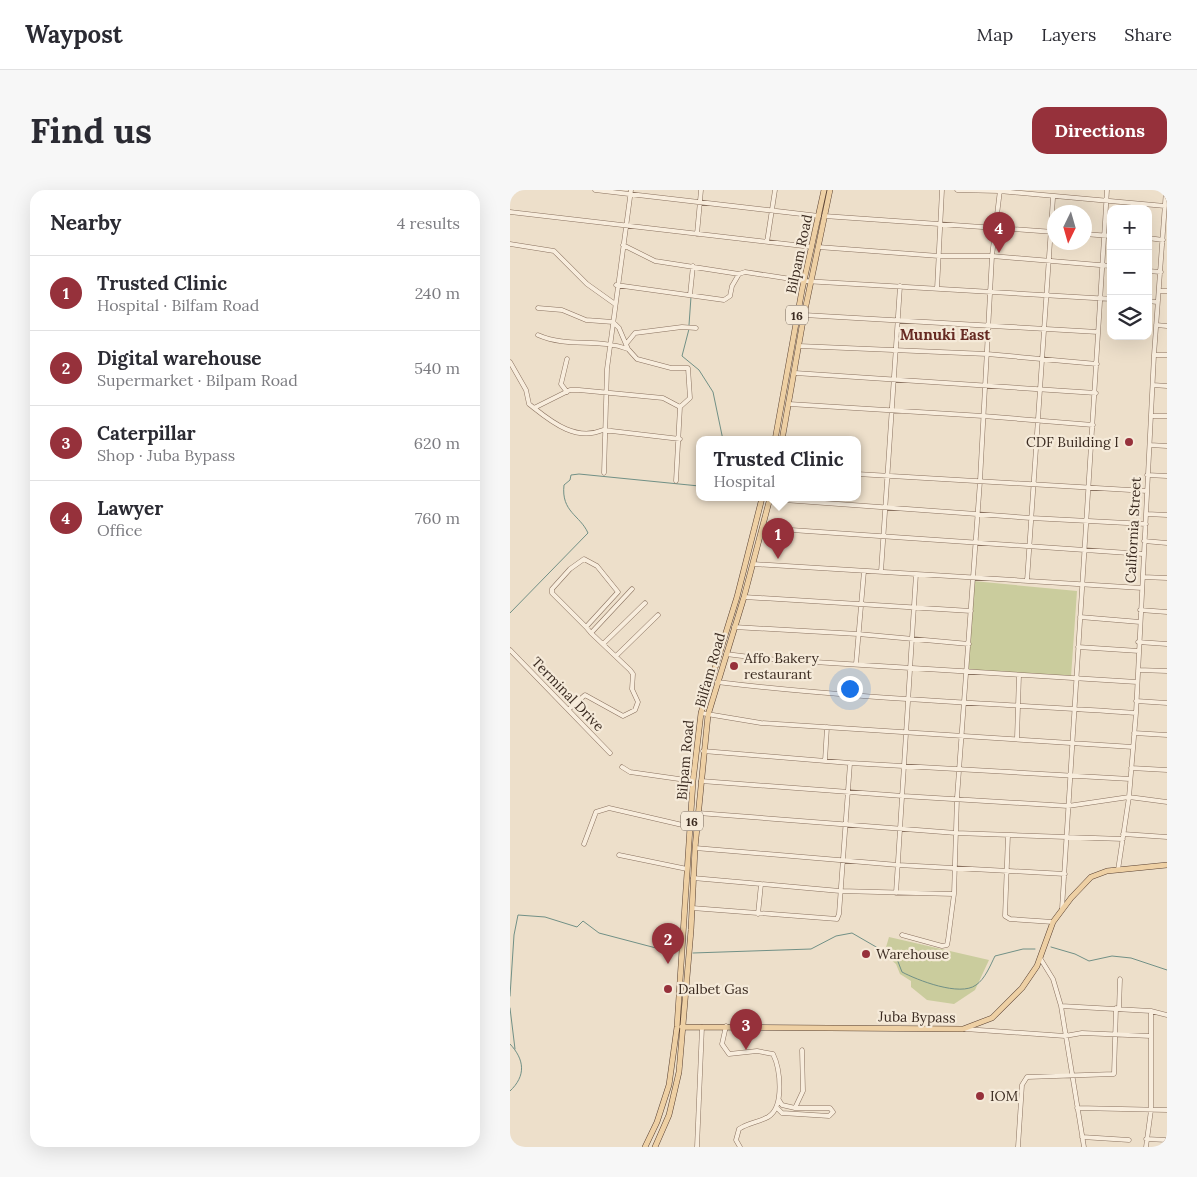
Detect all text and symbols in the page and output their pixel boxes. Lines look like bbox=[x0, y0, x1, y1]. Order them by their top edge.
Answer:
text: Waypost bbox=[25, 19, 123, 50]
text: Map bbox=[977, 23, 1013, 46]
text: Layers bbox=[1041, 23, 1096, 46]
text: Share bbox=[1124, 23, 1172, 46]
button: Directions bbox=[1032, 107, 1167, 154]
text: Find us bbox=[30, 108, 152, 153]
north arrow bbox=[1047, 205, 1092, 250]
map controls bbox=[1107, 205, 1152, 340]
button: + bbox=[1107, 205, 1152, 250]
text: Nearby bbox=[50, 209, 121, 236]
pin: 4 bbox=[983, 212, 1015, 253]
text: 4 results bbox=[397, 213, 460, 233]
street label: Bilpam Road bbox=[782, 213, 816, 295]
button: − bbox=[1107, 250, 1152, 295]
text: Trusted Clinic bbox=[97, 271, 227, 295]
text: 1 bbox=[63, 283, 69, 303]
text: 240 m bbox=[415, 283, 460, 303]
text: Hospital · Bilfam Road bbox=[97, 295, 259, 315]
button: layers bbox=[1107, 295, 1152, 340]
road number: 16 bbox=[786, 306, 808, 324]
district label: Munuki East bbox=[900, 325, 991, 344]
text: Digital warehouse bbox=[97, 346, 262, 370]
text: 2 bbox=[62, 358, 70, 378]
text: 540 m bbox=[414, 358, 460, 378]
text: Supermarket · Bilpam Road bbox=[97, 370, 298, 390]
text: Caterpillar bbox=[97, 421, 196, 445]
text: 3 bbox=[62, 433, 70, 453]
text: 620 m bbox=[414, 433, 460, 453]
place label: CDF Building I bbox=[1026, 433, 1119, 451]
popup bbox=[696, 436, 861, 501]
marker: CDF Building I bbox=[1123, 436, 1135, 448]
text: Shop · Juba Bypass bbox=[97, 445, 235, 465]
text: Trusted Clinic bbox=[713, 447, 844, 471]
text: Hospital bbox=[713, 471, 775, 491]
street label: California Street bbox=[1121, 476, 1145, 584]
text: Lawyer bbox=[97, 496, 163, 520]
text: 4 bbox=[62, 508, 70, 528]
text: 760 m bbox=[415, 508, 460, 528]
pin: 1 bbox=[762, 518, 794, 559]
text: Office bbox=[97, 520, 142, 540]
street label: Bilfam Road bbox=[691, 631, 729, 709]
place label: Affo Bakery restaurant bbox=[743, 649, 819, 683]
street label: Terminal Drive bbox=[528, 653, 608, 735]
marker: Affo Bakery restaurant bbox=[728, 660, 740, 672]
your location bbox=[837, 676, 863, 702]
street label: Bilpam Road bbox=[673, 719, 697, 801]
road number: 16 bbox=[681, 812, 703, 830]
pin: 2 bbox=[652, 923, 684, 964]
place label: Warehouse bbox=[876, 945, 950, 963]
marker: Warehouse bbox=[860, 948, 872, 960]
place label: Dalbet Gas bbox=[678, 980, 749, 998]
marker: Dalbet Gas bbox=[662, 983, 674, 995]
street label: Juba Bypass bbox=[877, 1007, 956, 1027]
pin: 3 bbox=[730, 1009, 762, 1050]
place label: IOM bbox=[990, 1087, 1019, 1105]
marker: IOM bbox=[974, 1090, 986, 1102]

